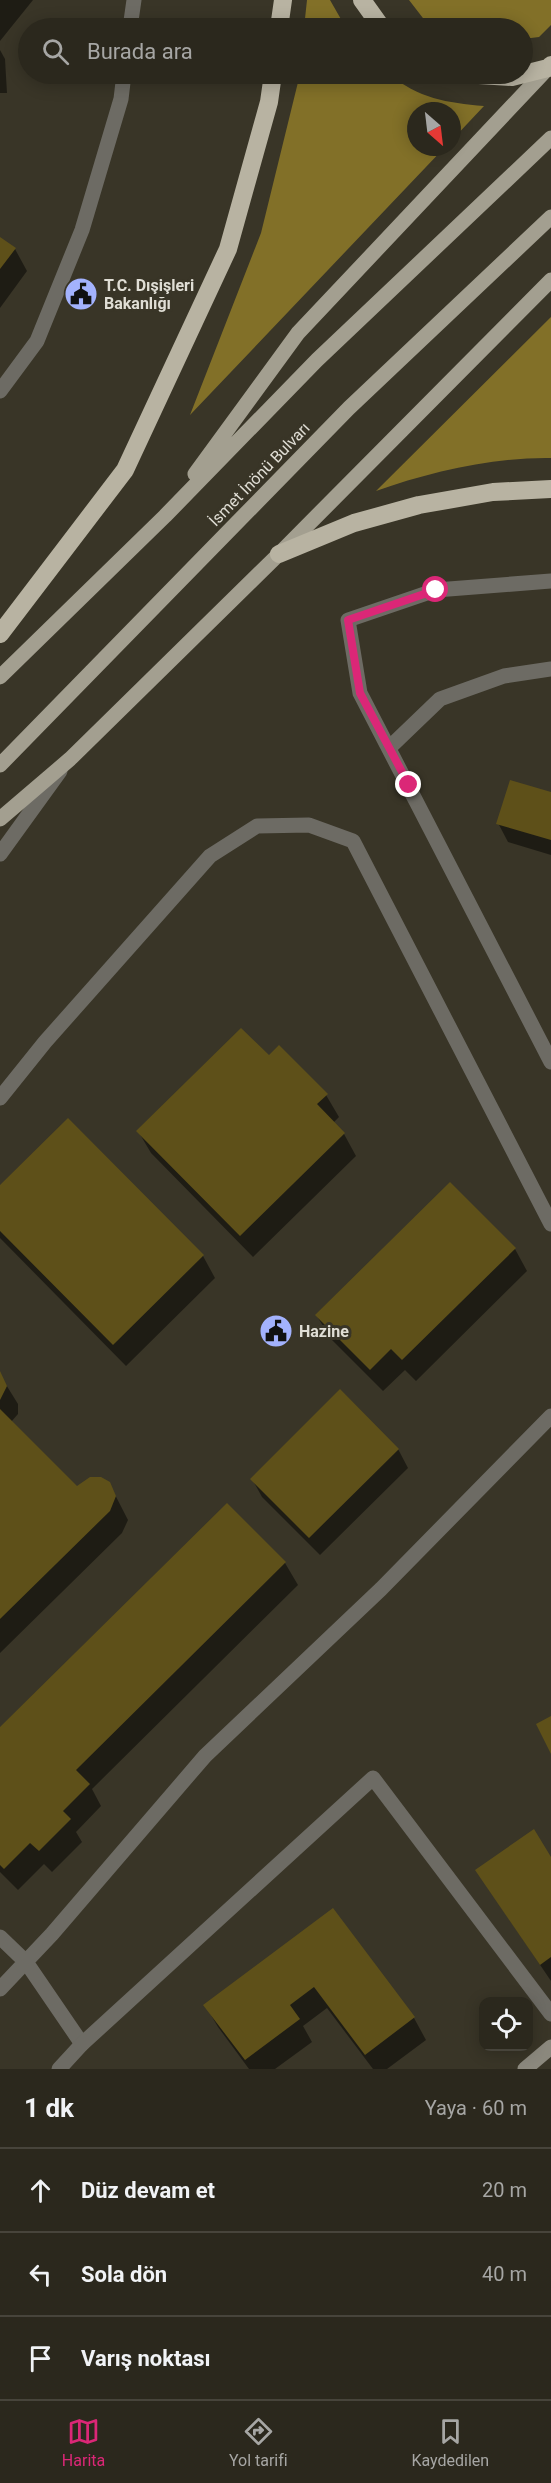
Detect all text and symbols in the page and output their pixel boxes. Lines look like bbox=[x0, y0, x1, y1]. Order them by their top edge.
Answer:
search box bbox=[18, 18, 533, 84]
icon: search bbox=[39, 35, 72, 68]
text: Burada ara bbox=[87, 39, 193, 64]
north arrow bbox=[407, 102, 461, 156]
public building icon: T.C. Dışişleri Bakanlığı bbox=[63, 276, 99, 312]
place label: T.C. Dışişleri Bakanlığı bbox=[104, 276, 194, 313]
street label: İsmet İnönü Bulvarı bbox=[205, 419, 314, 530]
route start bbox=[422, 576, 448, 602]
route end bbox=[395, 771, 421, 797]
public building icon: Hazine bbox=[258, 1313, 294, 1349]
place label: Hazine bbox=[299, 1322, 349, 1341]
map controls bbox=[479, 1997, 533, 2051]
button: locate bbox=[479, 1997, 533, 2051]
text: 1 dk bbox=[24, 2093, 74, 2123]
text: Yaya · 60 m bbox=[425, 2096, 527, 2120]
icon: ahead bbox=[24, 2174, 57, 2207]
text: Düz devam et bbox=[81, 2178, 215, 2203]
text: 20 m bbox=[482, 2178, 527, 2202]
icon: left bbox=[24, 2258, 57, 2291]
text: Sola dön bbox=[81, 2262, 167, 2287]
text: 40 m bbox=[482, 2262, 527, 2286]
icon: arrive bbox=[24, 2342, 57, 2375]
text: Varış noktası bbox=[81, 2346, 211, 2371]
tab: Harita bbox=[62, 2415, 105, 2470]
tab: Yol tarifi bbox=[229, 2415, 288, 2470]
tab: Kaydedilen bbox=[411, 2415, 489, 2470]

